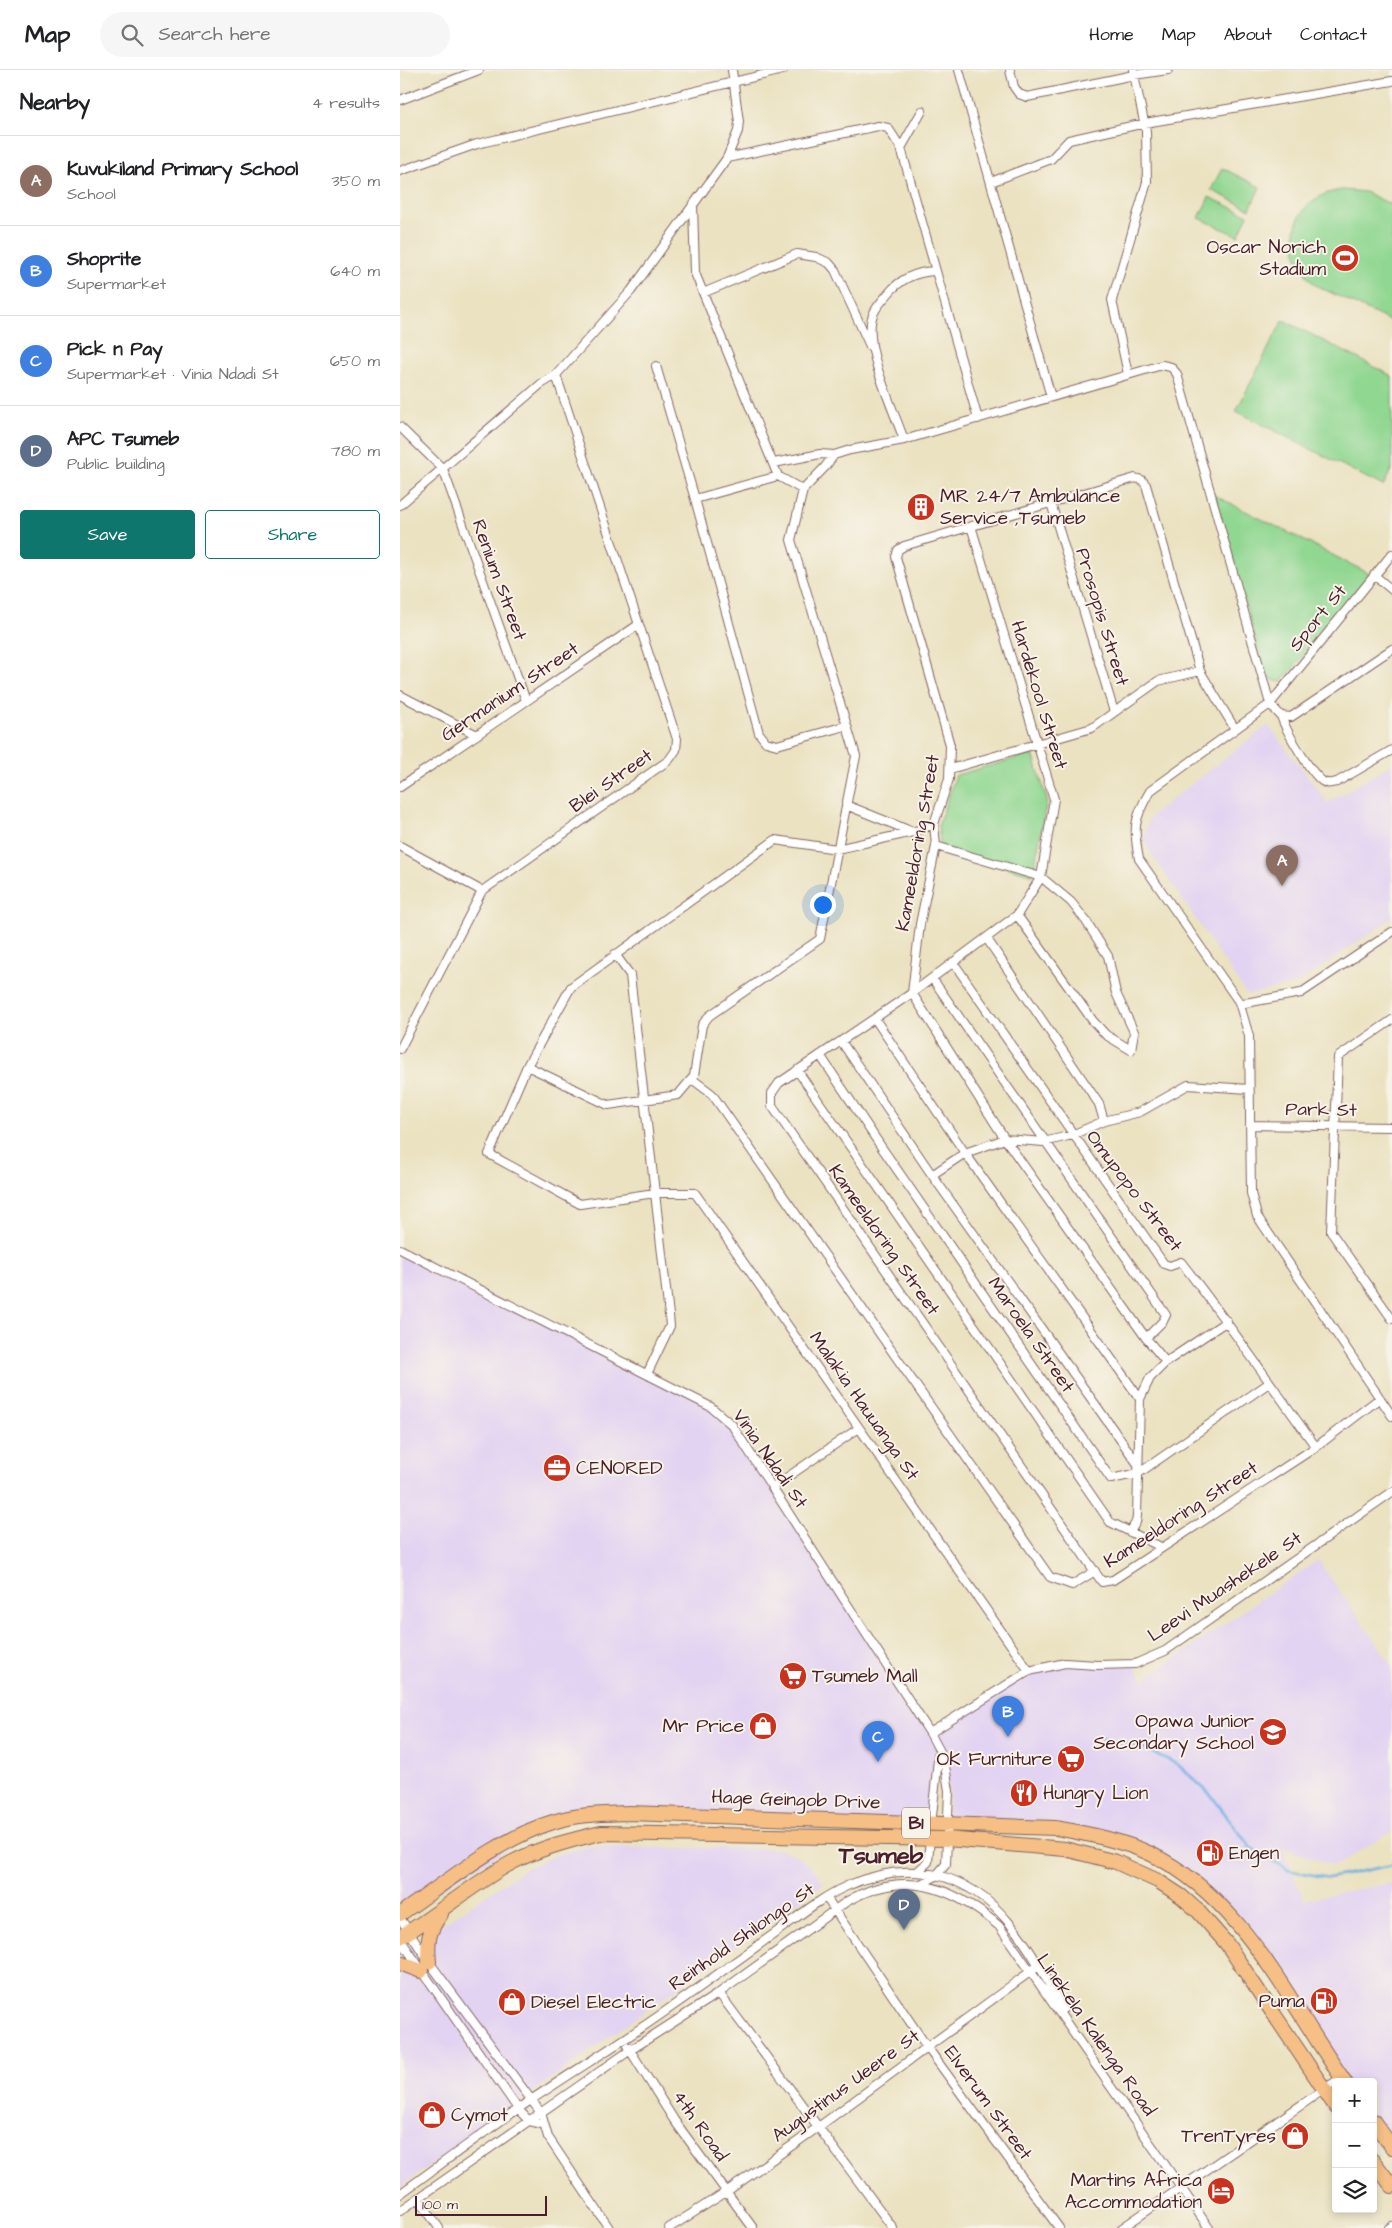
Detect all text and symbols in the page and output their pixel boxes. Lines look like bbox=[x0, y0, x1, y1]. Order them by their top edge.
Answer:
search box bbox=[100, 12, 450, 57]
text: Map bbox=[25, 18, 70, 52]
icon: search bbox=[118, 21, 146, 49]
text: Search here bbox=[158, 21, 271, 48]
text: Home bbox=[1089, 22, 1134, 47]
text: Map bbox=[1162, 22, 1196, 47]
text: About bbox=[1224, 22, 1272, 47]
text: Contact bbox=[1300, 22, 1367, 47]
text: Nearby bbox=[20, 88, 90, 117]
text: 4 results bbox=[312, 92, 380, 114]
text: Kuvukiland Primary School bbox=[67, 156, 298, 183]
text: A bbox=[31, 170, 41, 192]
text: 350 m bbox=[332, 170, 380, 192]
text: School bbox=[67, 183, 116, 205]
place label: Oscar Norich Stadium bbox=[1207, 234, 1327, 283]
sports icon: Oscar Norich Stadium bbox=[1330, 243, 1360, 273]
text: Shoprite bbox=[67, 246, 141, 273]
text: B bbox=[30, 260, 42, 282]
text: 640 m bbox=[330, 260, 380, 282]
text: Supermarket bbox=[67, 273, 166, 295]
text: Pick n Pay bbox=[67, 336, 163, 363]
text: C bbox=[30, 350, 42, 372]
text: 650 m bbox=[330, 350, 380, 372]
text: Supermarket · Vinia Ndadi St bbox=[67, 363, 279, 385]
text: APC Tsumeb bbox=[67, 426, 179, 453]
text: D bbox=[31, 440, 41, 462]
text: 780 m bbox=[331, 440, 380, 462]
text: Public building bbox=[67, 453, 165, 475]
place label: MR 24/7 Ambulance Service ,Tsumeb bbox=[940, 483, 1120, 532]
building icon: MR 24/7 Ambulance Service ,Tsumeb bbox=[906, 492, 936, 522]
button: Save bbox=[20, 510, 195, 559]
button: Share bbox=[205, 510, 380, 559]
street label: Renium Street bbox=[465, 516, 533, 645]
street label: Prosopis Street bbox=[1068, 545, 1136, 689]
street label: Sport St bbox=[1283, 579, 1354, 657]
street label: Hardekool Street bbox=[1004, 617, 1075, 773]
street label: Germanium Street bbox=[436, 636, 585, 748]
street label: Blei Street bbox=[564, 742, 658, 820]
street label: Kameeldoring Street bbox=[889, 752, 948, 934]
pin: A bbox=[1266, 845, 1298, 886]
your location bbox=[810, 892, 836, 918]
street label: Park St bbox=[1285, 1096, 1357, 1124]
street label: Omupopo Street bbox=[1079, 1125, 1189, 1258]
street label: Kameeldoring Street bbox=[821, 1159, 947, 1322]
street label: Maroela Street bbox=[981, 1272, 1081, 1399]
street label: Malakia Hauuanga St bbox=[802, 1326, 926, 1487]
street label: Vinia Ndadi St bbox=[726, 1404, 814, 1514]
office icon: CENORED bbox=[542, 1453, 572, 1483]
place label: CENORED bbox=[576, 1455, 662, 1482]
street label: Kameeldoring Street bbox=[1099, 1455, 1264, 1576]
street label: Leevi Muashekele St bbox=[1142, 1525, 1308, 1649]
supermarket icon: Tsumeb Mall bbox=[778, 1661, 808, 1691]
place label: Tsumeb Mall bbox=[812, 1663, 918, 1690]
pin: B bbox=[992, 1696, 1024, 1737]
place label: Opawa Junior Secondary School bbox=[1093, 1708, 1255, 1758]
shop icon: Mr Price bbox=[748, 1711, 778, 1741]
place label: Mr Price bbox=[662, 1713, 744, 1740]
school or university icon: Opawa Junior Secondary School bbox=[1258, 1717, 1288, 1747]
pin: C bbox=[862, 1721, 894, 1762]
supermarket icon: OK Furniture bbox=[1056, 1744, 1086, 1774]
place label: OK Furniture bbox=[936, 1746, 1052, 1773]
restaurant icon: Hungry Lion bbox=[1009, 1778, 1039, 1808]
place label: Hungry Lion bbox=[1043, 1780, 1148, 1808]
street label: Hage Geingob Drive bbox=[711, 1784, 881, 1817]
road number: B1 bbox=[902, 1808, 930, 1839]
fuel station icon: Engen bbox=[1195, 1838, 1225, 1868]
district label: Tsumeb bbox=[838, 1839, 924, 1873]
place label: Engen bbox=[1229, 1840, 1279, 1868]
street label: Reinhold Shilongo St bbox=[664, 1876, 821, 1998]
pin: D bbox=[888, 1889, 920, 1930]
street label: Linekela Kalenga Road bbox=[1029, 1948, 1162, 2122]
fuel station icon: Puma bbox=[1309, 1986, 1339, 2016]
shop icon: Diesel Electric bbox=[497, 1987, 527, 2017]
place label: Puma bbox=[1259, 1988, 1305, 2015]
place label: Diesel Electric bbox=[531, 1989, 657, 2016]
street label: Augustinus Ueere St bbox=[766, 2023, 926, 2150]
street label: Elverum Street bbox=[937, 2040, 1039, 2166]
map controls bbox=[1332, 2078, 1377, 2213]
button: + bbox=[1332, 2078, 1377, 2123]
street label: 4th Road bbox=[666, 2085, 735, 2167]
shop icon: Cymot bbox=[417, 2100, 447, 2130]
place label: Cymot bbox=[451, 2102, 508, 2130]
shop icon: TrenTyres bbox=[1280, 2121, 1310, 2151]
place label: TrenTyres bbox=[1181, 2123, 1276, 2151]
button: − bbox=[1332, 2123, 1377, 2168]
place label: Martins Africa Accommodation bbox=[1065, 2167, 1202, 2216]
button: layers bbox=[1332, 2168, 1377, 2213]
hotel icon: Martins Africa Accommodation bbox=[1206, 2176, 1236, 2206]
scale bar bbox=[415, 2193, 548, 2216]
text: 100 m bbox=[422, 2195, 458, 2215]

